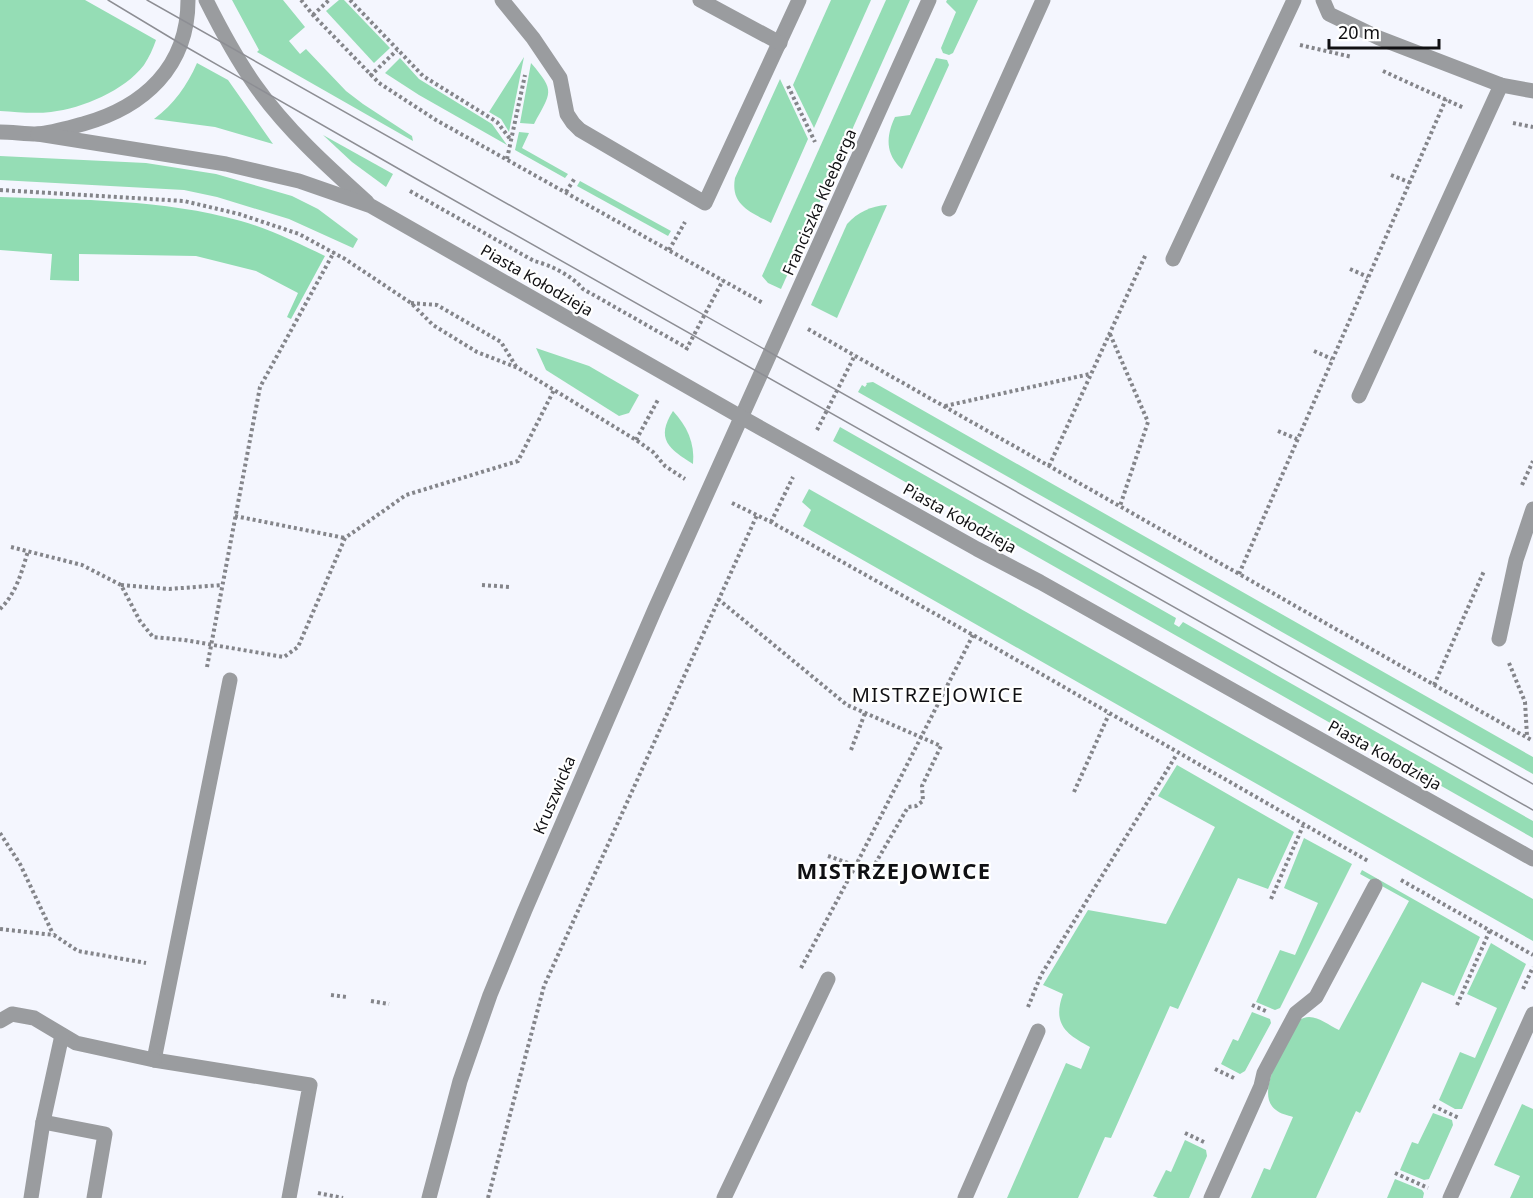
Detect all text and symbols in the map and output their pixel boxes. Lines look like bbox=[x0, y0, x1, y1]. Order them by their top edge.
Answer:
scale bar bbox=[1329, 12, 1438, 50]
text: 20 m bbox=[1338, 20, 1380, 44]
street label: Franciszka Kleeberga bbox=[777, 125, 861, 279]
street label: Piasta Kołodzieja bbox=[477, 239, 597, 321]
street label: Piasta Kołodzieja bbox=[899, 478, 1021, 558]
district label: MISTRZEJOWICE bbox=[852, 681, 1024, 708]
street label: Piasta Kołodzieja bbox=[1324, 715, 1446, 795]
street label: Kruszwicka bbox=[528, 752, 580, 838]
district label: MISTRZEJOWICE bbox=[796, 855, 992, 885]

